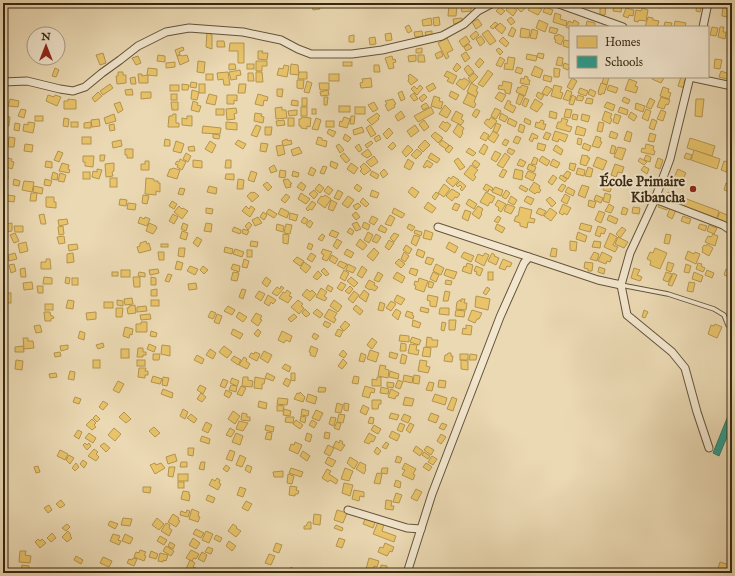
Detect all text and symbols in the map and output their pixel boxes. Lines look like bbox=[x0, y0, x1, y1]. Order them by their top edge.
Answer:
north arrow bbox=[26, 26, 66, 66]
legend bbox=[569, 26, 709, 78]
text: N bbox=[40, 30, 51, 44]
text: Homes bbox=[605, 35, 641, 50]
text: Schools bbox=[605, 55, 643, 70]
place label: École Primaire Kibancha bbox=[599, 172, 686, 207]
marker: École Primaire Kibancha bbox=[688, 184, 698, 194]

